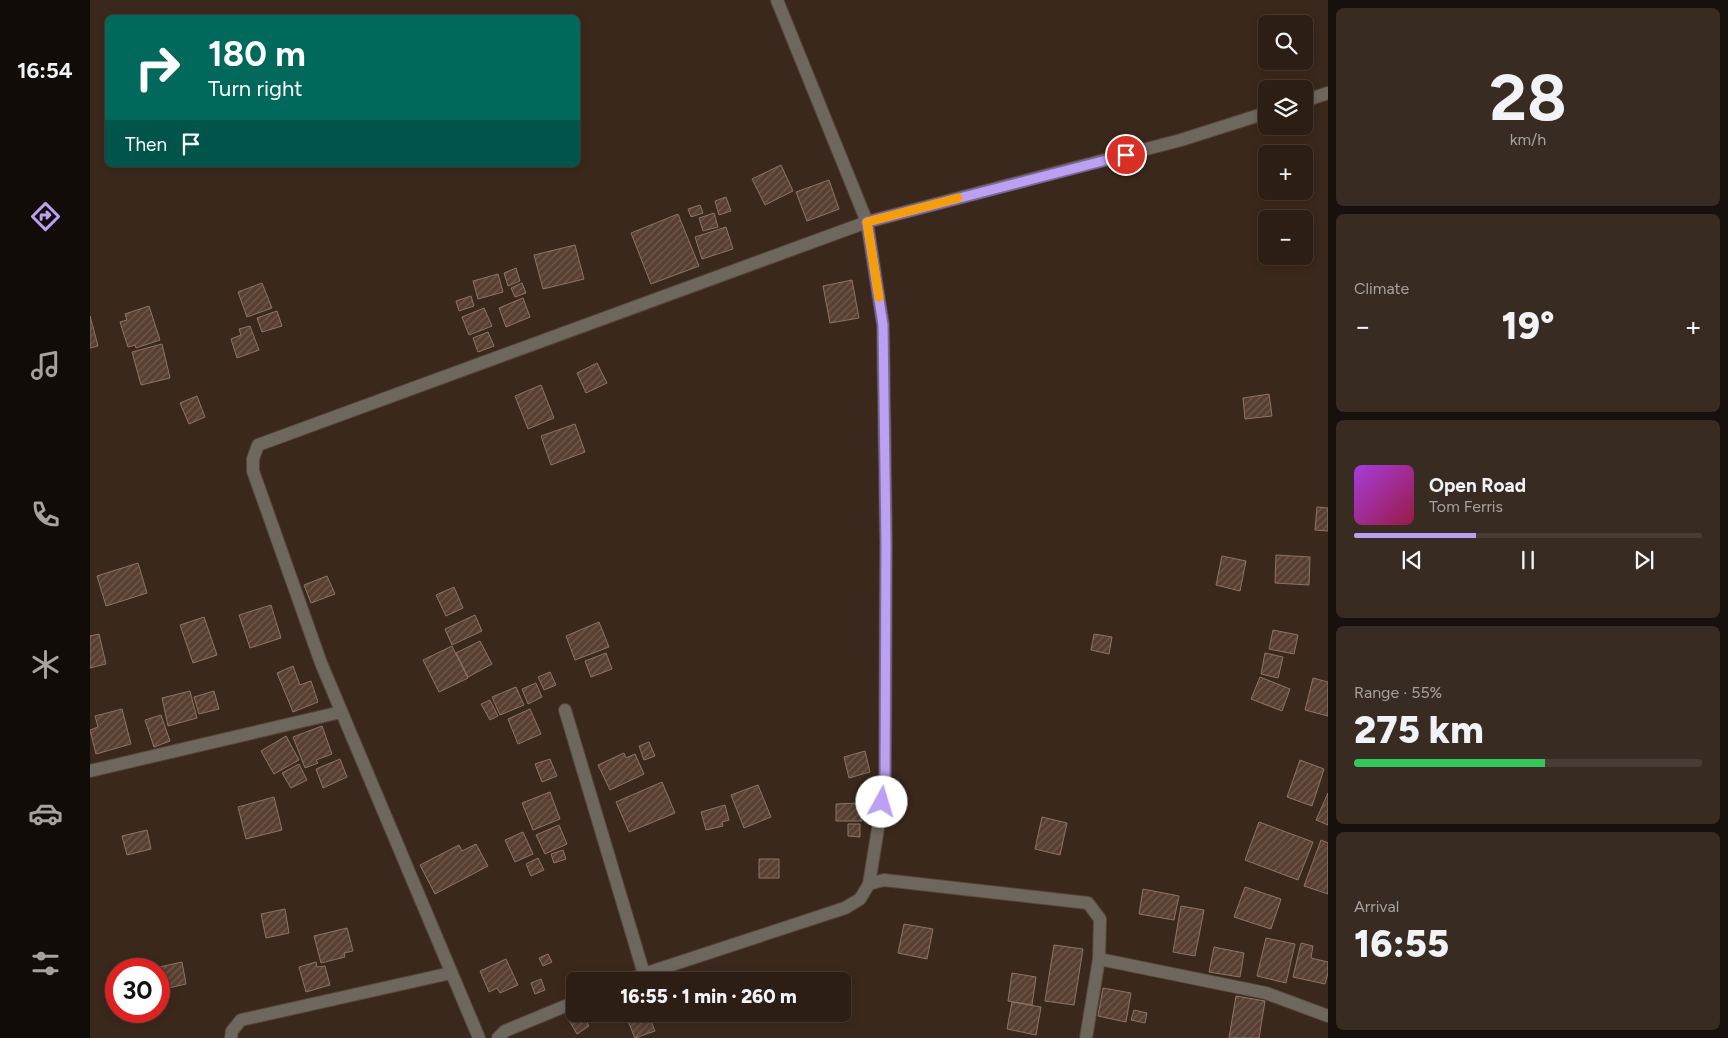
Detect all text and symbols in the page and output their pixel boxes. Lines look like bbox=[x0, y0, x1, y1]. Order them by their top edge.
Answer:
map controls bbox=[1258, 15, 1313, 265]
button: search bbox=[1258, 15, 1313, 70]
text: 180 m bbox=[208, 33, 306, 75]
icon: right bbox=[125, 35, 190, 100]
text: 16:54 bbox=[17, 57, 73, 84]
text: 28 bbox=[1489, 58, 1567, 136]
text: Turn right bbox=[208, 75, 303, 102]
button: layers bbox=[1258, 80, 1313, 135]
icon: arrive bbox=[177, 130, 205, 158]
text: km/h bbox=[1510, 130, 1546, 149]
text: Then bbox=[125, 133, 167, 156]
pin bbox=[1105, 134, 1147, 176]
icon: arrive bbox=[1112, 141, 1140, 169]
button: + bbox=[1258, 145, 1313, 200]
icon: directions bbox=[28, 199, 63, 234]
button: − bbox=[1258, 210, 1313, 265]
text: Climate bbox=[1354, 279, 1409, 298]
text: 19° bbox=[1501, 303, 1555, 349]
text: − bbox=[1354, 309, 1371, 343]
text: + bbox=[1685, 309, 1702, 343]
icon: music bbox=[28, 348, 63, 383]
text: Open Road bbox=[1429, 474, 1526, 497]
icon: phone bbox=[28, 497, 63, 532]
text: Tom Ferris bbox=[1429, 497, 1503, 516]
icon: previous bbox=[1398, 546, 1426, 574]
icon: pause bbox=[1514, 546, 1542, 574]
icon: next bbox=[1630, 546, 1658, 574]
icon: climate bbox=[28, 647, 63, 682]
text: Range · 55% bbox=[1354, 683, 1442, 702]
text: 275 km bbox=[1354, 707, 1484, 753]
position arrow bbox=[855, 775, 907, 827]
icon: car bbox=[28, 796, 63, 831]
text: Arrival bbox=[1354, 897, 1399, 916]
text: 16:55 bbox=[1354, 921, 1449, 967]
icon: filters bbox=[28, 946, 63, 981]
speed limit sign: 30 bbox=[105, 958, 170, 1023]
text: 16:55 · 1 min · 260 m bbox=[620, 985, 797, 1008]

